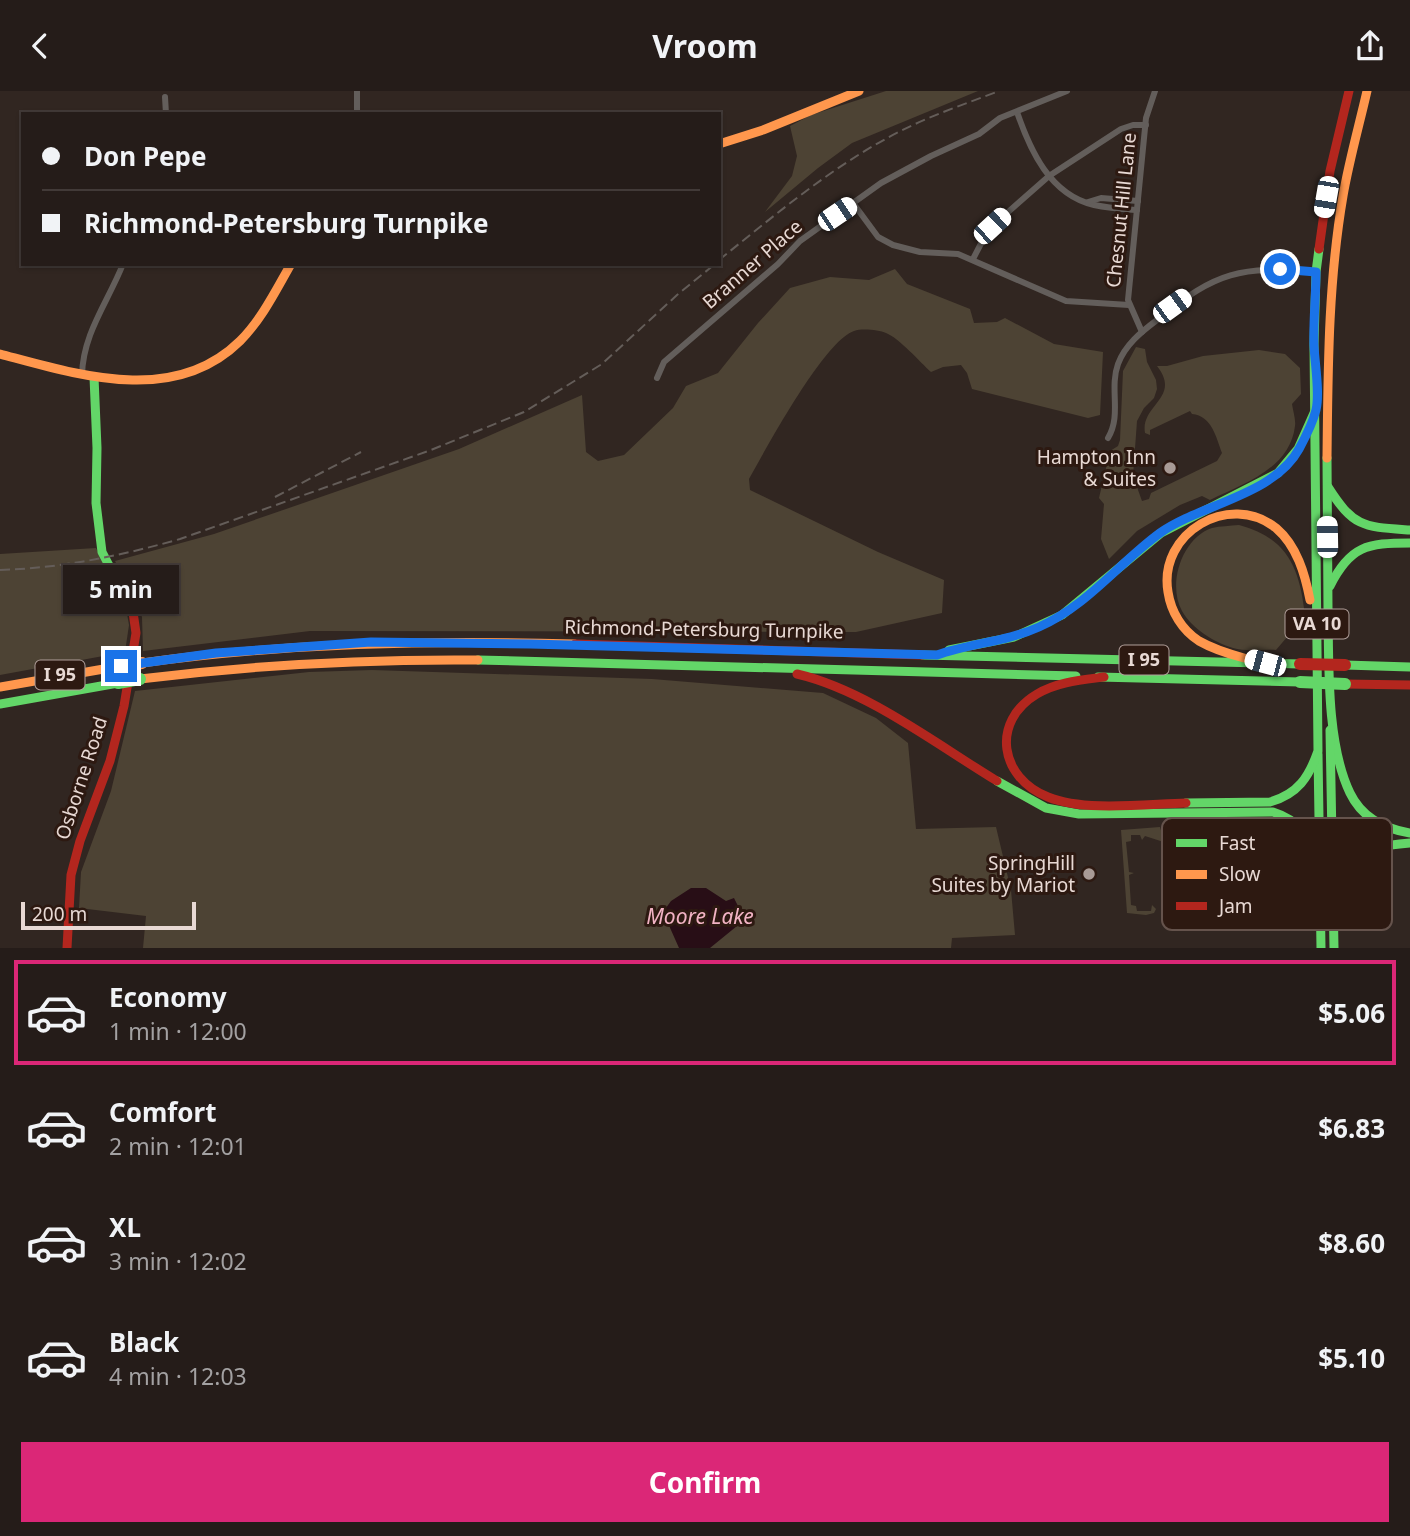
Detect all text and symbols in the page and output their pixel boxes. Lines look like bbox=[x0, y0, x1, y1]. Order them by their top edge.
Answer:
text: Vroom bbox=[652, 24, 758, 67]
icon: back bbox=[21, 27, 59, 65]
icon: share bbox=[1351, 27, 1389, 65]
street label: Chesnut Hill Lane bbox=[1100, 131, 1142, 289]
text: Don Pepe bbox=[84, 138, 207, 174]
car bbox=[1313, 174, 1340, 220]
car bbox=[814, 194, 861, 234]
car bbox=[970, 204, 1015, 248]
text: Richmond-Petersburg Turnpike bbox=[84, 205, 488, 241]
street label: Branner Place bbox=[697, 213, 807, 315]
route start bbox=[1264, 253, 1296, 285]
car bbox=[1149, 285, 1196, 327]
place label: Hampton Inn & Suites bbox=[1037, 444, 1156, 492]
marker: Hampton Inn & Suites bbox=[1162, 460, 1178, 476]
car bbox=[1317, 516, 1338, 558]
callout: 5 min bbox=[63, 565, 179, 613]
text: 5 min bbox=[89, 573, 153, 605]
road number: VA 10 bbox=[1286, 609, 1348, 639]
street label: Richmond-Petersburg Turnpike bbox=[564, 614, 844, 644]
road number: I 95 bbox=[1120, 645, 1168, 675]
car bbox=[1242, 647, 1289, 679]
route end bbox=[105, 650, 137, 682]
road number: I 95 bbox=[36, 661, 84, 689]
street label: Osborne Road bbox=[49, 713, 113, 843]
legend bbox=[1162, 818, 1392, 930]
text: Fast bbox=[1219, 830, 1256, 856]
place label: SpringHill Suites by Mariot bbox=[931, 850, 1075, 898]
text: Slow bbox=[1219, 861, 1260, 887]
marker: SpringHill Suites by Mariot bbox=[1081, 866, 1097, 882]
text: Jam bbox=[1217, 893, 1253, 919]
scale bar bbox=[21, 899, 196, 931]
text: 200 m bbox=[32, 901, 87, 927]
water label: Moore Lake bbox=[646, 902, 754, 930]
text: Economy bbox=[109, 979, 227, 1015]
icon: car bbox=[25, 981, 88, 1044]
text: $5.06 bbox=[1318, 995, 1385, 1031]
text: 1 min · 12:00 bbox=[109, 1015, 247, 1047]
text: Comfort bbox=[109, 1094, 217, 1130]
icon: car bbox=[25, 1096, 88, 1159]
text: $6.83 bbox=[1318, 1110, 1385, 1146]
text: 2 min · 12:01 bbox=[109, 1130, 247, 1162]
text: XL bbox=[109, 1209, 141, 1245]
icon: car bbox=[25, 1211, 88, 1274]
text: $8.60 bbox=[1318, 1225, 1385, 1261]
text: 3 min · 12:02 bbox=[109, 1245, 247, 1277]
text: Black bbox=[109, 1324, 179, 1360]
icon: car bbox=[25, 1326, 88, 1389]
text: $5.10 bbox=[1318, 1340, 1385, 1376]
text: 4 min · 12:03 bbox=[109, 1360, 247, 1392]
button: Confirm bbox=[21, 1442, 1389, 1522]

